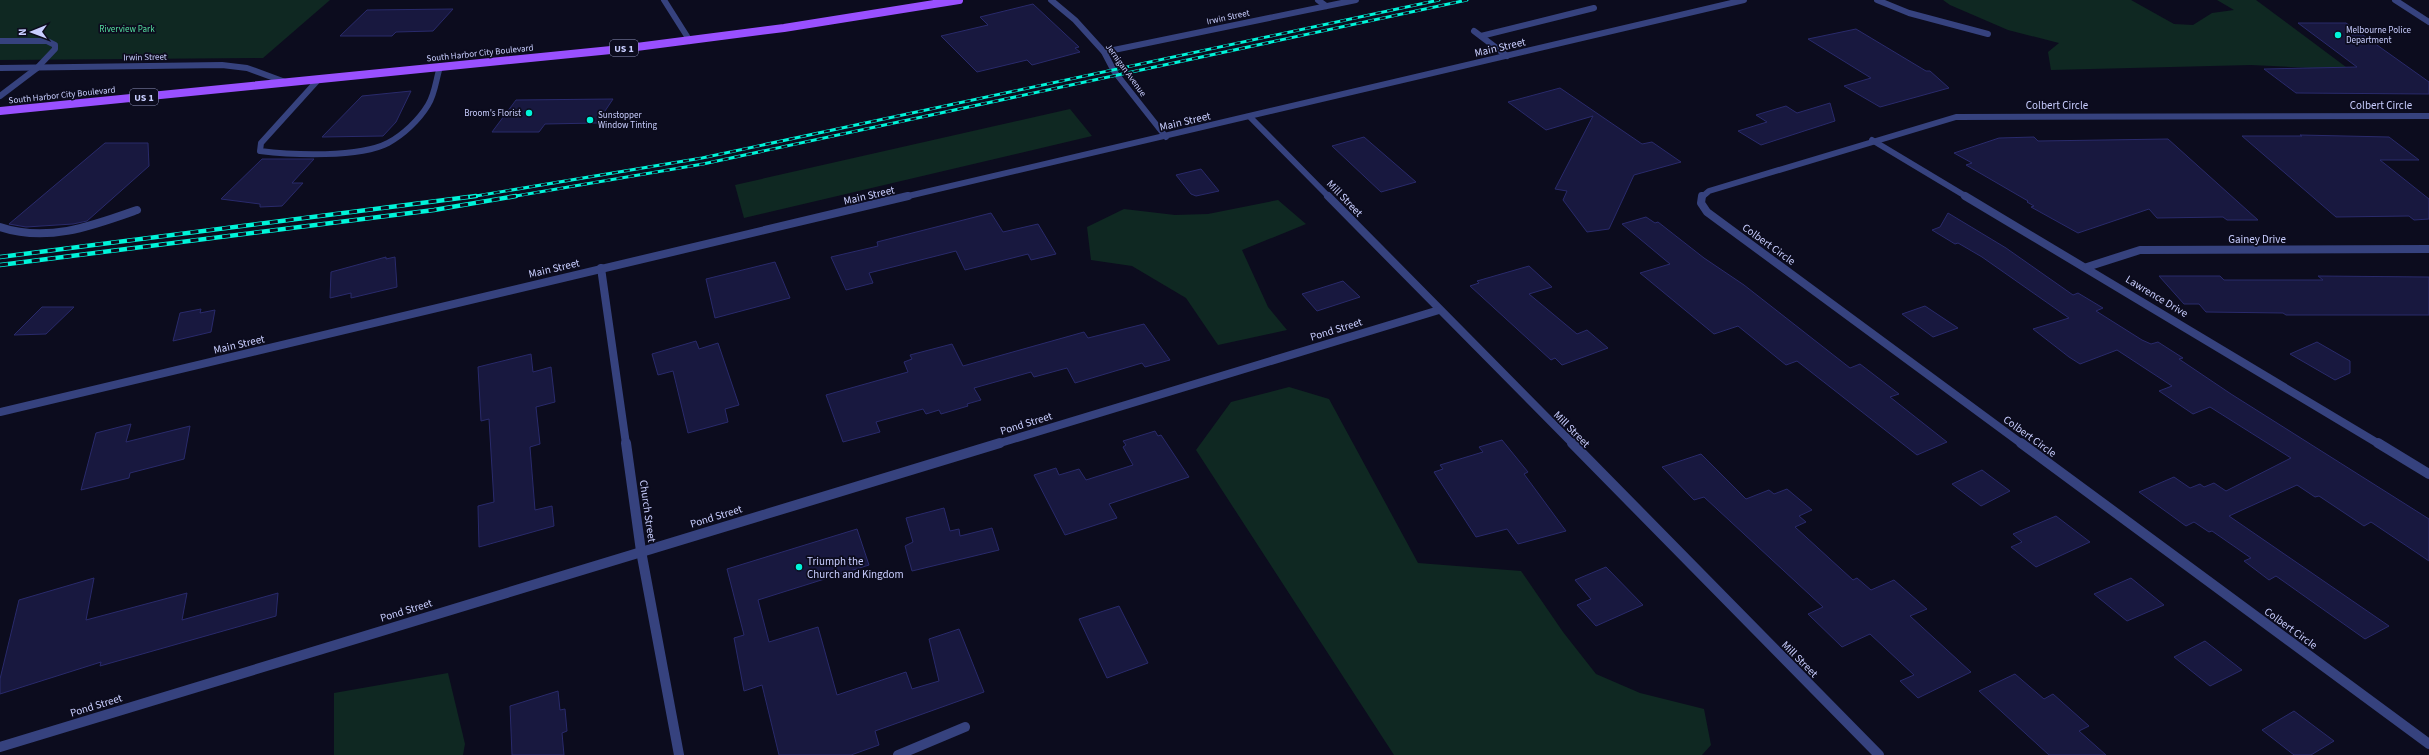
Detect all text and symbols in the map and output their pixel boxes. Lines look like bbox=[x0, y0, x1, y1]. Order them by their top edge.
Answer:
street label: Irwin Street bbox=[1205, 7, 1251, 28]
north arrow bbox=[12, 12, 52, 52]
park label: Riverview Park bbox=[99, 23, 155, 36]
place label: Melbourne Police Department bbox=[2346, 24, 2412, 47]
text: N bbox=[15, 28, 30, 36]
marker: Melbourne Police Department bbox=[2333, 30, 2343, 40]
street label: Main Street bbox=[1473, 34, 1527, 61]
road number: US 1 bbox=[610, 40, 638, 56]
street label: South Harbor City Boulevard bbox=[426, 41, 534, 66]
street label: Jernigan Avenue bbox=[1102, 41, 1150, 100]
street label: Irwin Street bbox=[123, 51, 167, 64]
street label: South Harbor City Boulevard bbox=[8, 83, 116, 108]
road number: US 1 bbox=[130, 89, 158, 105]
street label: Colbert Circle bbox=[2026, 98, 2089, 113]
street label: Colbert Circle bbox=[2350, 98, 2413, 113]
place label: Broom's Florist bbox=[464, 107, 521, 120]
marker: Broom's Florist bbox=[524, 108, 534, 118]
street label: Main Street bbox=[1158, 108, 1212, 135]
place label: Sunstopper Window Tinting bbox=[598, 109, 657, 132]
marker: Sunstopper Window Tinting bbox=[585, 115, 595, 125]
street label: Mill Street bbox=[1323, 177, 1366, 220]
street label: Main Street bbox=[842, 182, 896, 209]
street label: Colbert Circle bbox=[1739, 220, 1799, 269]
street label: Gainey Drive bbox=[2228, 232, 2286, 247]
street label: Main Street bbox=[527, 255, 581, 282]
street label: Lawrence Drive bbox=[2123, 272, 2191, 321]
street label: Pond Street bbox=[1308, 314, 1364, 345]
street label: Main Street bbox=[212, 331, 266, 358]
street label: Pond Street bbox=[998, 408, 1054, 439]
street label: Mill Street bbox=[1550, 408, 1593, 451]
street label: Colbert Circle bbox=[2000, 412, 2060, 461]
street label: Church Street bbox=[636, 479, 659, 543]
street label: Pond Street bbox=[688, 501, 744, 532]
place label: Triumph the Church and Kingdom bbox=[807, 554, 904, 582]
marker: Triumph the Church and Kingdom bbox=[794, 562, 804, 572]
street label: Pond Street bbox=[378, 595, 434, 626]
street label: Colbert Circle bbox=[2261, 604, 2321, 653]
street label: Mill Street bbox=[1778, 638, 1821, 681]
street label: Pond Street bbox=[68, 690, 124, 721]

